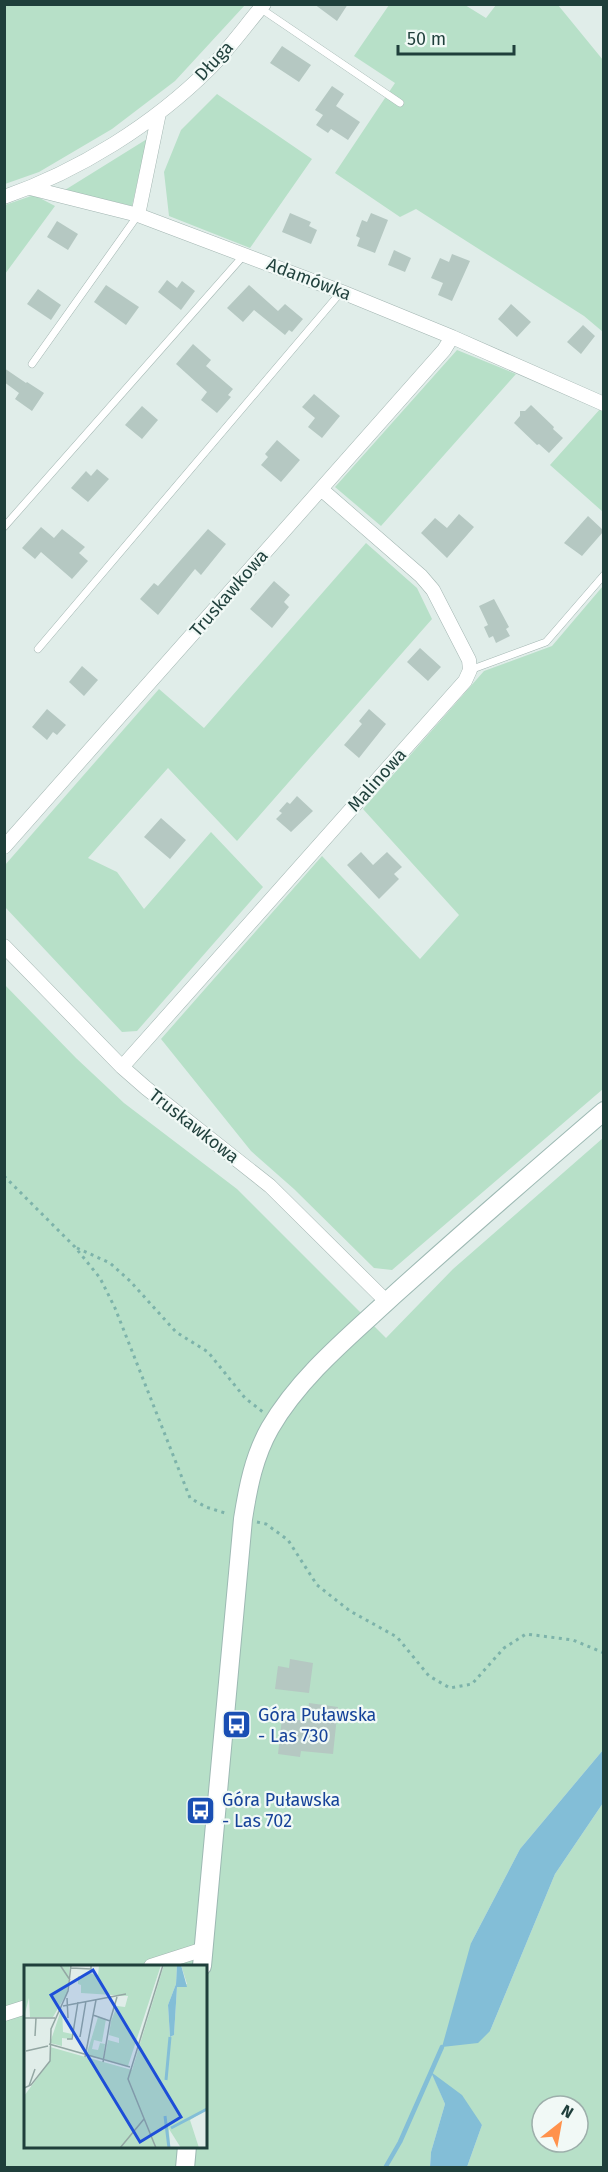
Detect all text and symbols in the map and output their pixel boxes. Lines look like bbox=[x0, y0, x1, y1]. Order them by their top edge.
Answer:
scale bar bbox=[398, 18, 514, 56]
text: 50 m bbox=[407, 28, 446, 50]
street label: Długa bbox=[190, 36, 238, 86]
street label: Adamówka bbox=[264, 253, 354, 305]
street label: Truskawkowa bbox=[185, 545, 273, 641]
street label: Malinowa bbox=[343, 744, 411, 816]
street label: Truskawkowa bbox=[145, 1084, 243, 1168]
place label: Góra Puławska - Las 730 bbox=[258, 1704, 376, 1747]
bus stop icon: Góra Puławska - Las 730 bbox=[221, 1709, 253, 1741]
place label: Góra Puławska - Las 702 bbox=[222, 1789, 340, 1832]
bus stop icon: Góra Puławska - Las 702 bbox=[185, 1794, 217, 1826]
inset map bbox=[24, 1965, 207, 2148]
north arrow bbox=[530, 2094, 590, 2154]
text: N bbox=[558, 2101, 577, 2122]

